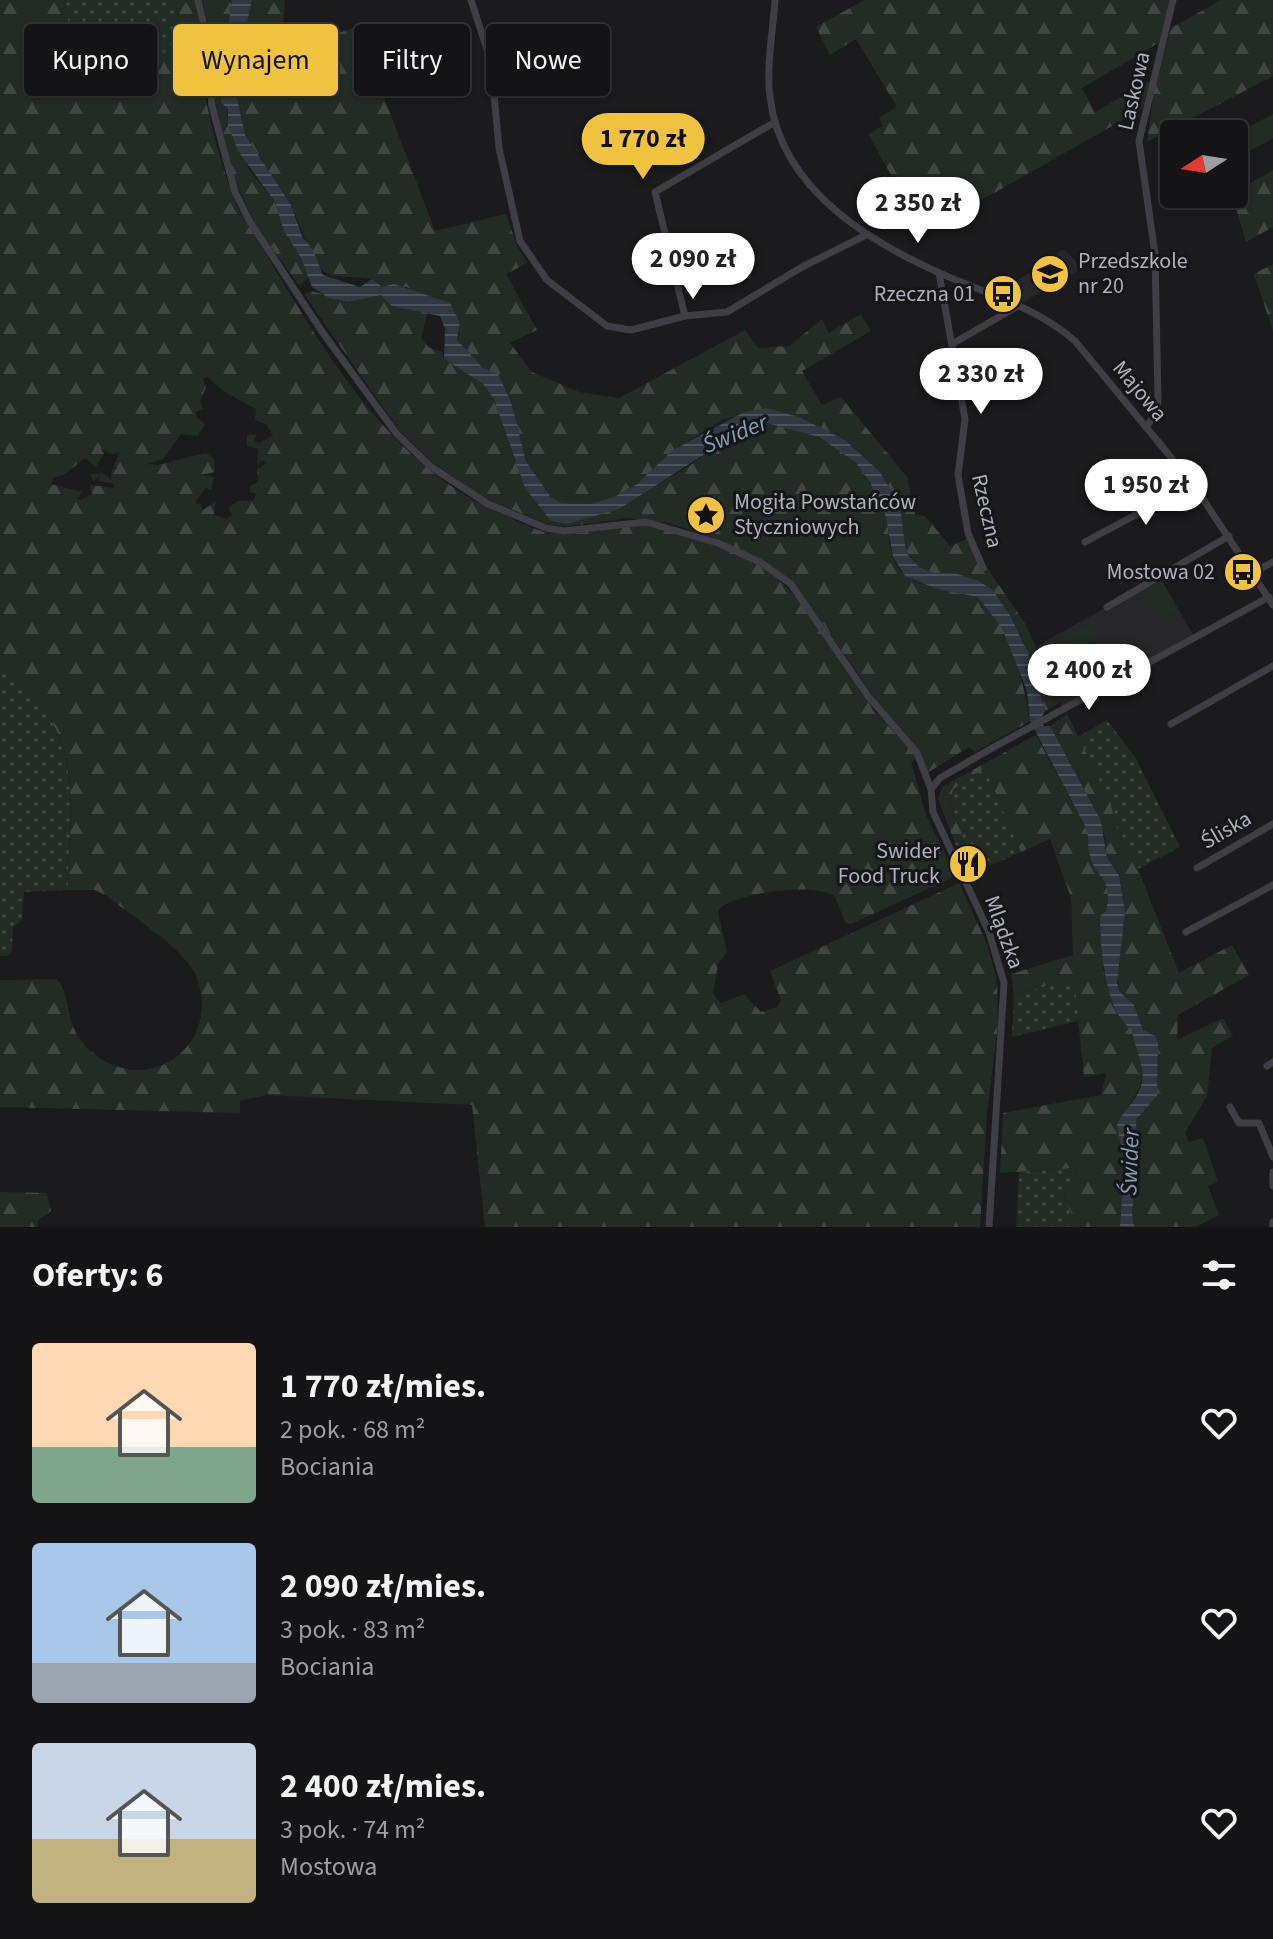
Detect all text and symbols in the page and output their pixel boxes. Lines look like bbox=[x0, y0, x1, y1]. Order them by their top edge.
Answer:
chip: Kupno bbox=[24, 24, 157, 96]
chip: Wynajem bbox=[173, 24, 338, 96]
chip: Filtry bbox=[354, 24, 470, 96]
chip: Nowe bbox=[486, 24, 610, 96]
street label: Laskowa bbox=[1109, 48, 1159, 134]
pin: 1 770 zł bbox=[560, 113, 726, 181]
text: 1 770 zł bbox=[600, 120, 686, 157]
north arrow bbox=[1160, 120, 1248, 208]
map controls bbox=[1160, 120, 1248, 208]
pin: 2 350 zł bbox=[835, 177, 1001, 245]
text: 2 350 zł bbox=[875, 184, 961, 221]
pin: 2 090 zł bbox=[610, 233, 776, 301]
text: 2 090 zł bbox=[650, 240, 736, 277]
place label: Przedszkole nr 20 bbox=[1078, 245, 1188, 302]
school or university icon: Przedszkole nr 20 bbox=[1029, 253, 1071, 295]
bus stop icon: Rzeczna 01 bbox=[982, 273, 1024, 315]
place label: Rzeczna 01 bbox=[874, 278, 975, 310]
pin: 2 330 zł bbox=[898, 348, 1064, 416]
street label: Majowa bbox=[1105, 354, 1175, 428]
text: 2 330 zł bbox=[938, 355, 1024, 392]
water label: Świder bbox=[697, 404, 774, 463]
pin: 1 950 zł bbox=[1063, 459, 1229, 527]
text: 1 950 zł bbox=[1103, 466, 1189, 503]
street label: Rzeczna bbox=[963, 471, 1011, 551]
place label: Mogiła Powstańców Styczniowych bbox=[734, 486, 916, 543]
place icon: Mogiła Powstańców Styczniowych bbox=[685, 494, 727, 536]
bus stop icon: Mostowa 02 bbox=[1222, 551, 1264, 593]
place label: Mostowa 02 bbox=[1106, 556, 1215, 588]
pin: 2 400 zł bbox=[1006, 644, 1172, 712]
text: 2 400 zł bbox=[1046, 651, 1132, 688]
street label: Śliska bbox=[1195, 803, 1257, 857]
place label: Swider Food Truck bbox=[838, 835, 940, 892]
restaurant icon: Swider Food Truck bbox=[947, 843, 989, 885]
street label: Mlądzka bbox=[976, 891, 1032, 973]
water label: Świder bbox=[1111, 1126, 1149, 1196]
text: Oferty: 6 bbox=[32, 1251, 163, 1300]
icon: filters bbox=[1197, 1253, 1241, 1297]
text: 1 770 zł/mies. bbox=[280, 1362, 486, 1411]
icon: home bbox=[96, 1375, 192, 1471]
icon: heart bbox=[1197, 1401, 1241, 1445]
text: 2 pok. · 68 m² bbox=[280, 1411, 425, 1448]
text: Bociania bbox=[280, 1448, 374, 1485]
text: 2 090 zł/mies. bbox=[280, 1562, 486, 1611]
icon: home bbox=[96, 1575, 192, 1671]
icon: heart bbox=[1197, 1601, 1241, 1645]
text: 3 pok. · 83 m² bbox=[280, 1611, 425, 1648]
text: Bociania bbox=[280, 1648, 374, 1685]
text: 2 400 zł/mies. bbox=[280, 1762, 486, 1811]
icon: home bbox=[96, 1775, 192, 1871]
icon: heart bbox=[1197, 1801, 1241, 1845]
text: 3 pok. · 74 m² bbox=[280, 1811, 425, 1848]
text: Mostowa bbox=[280, 1848, 377, 1885]

